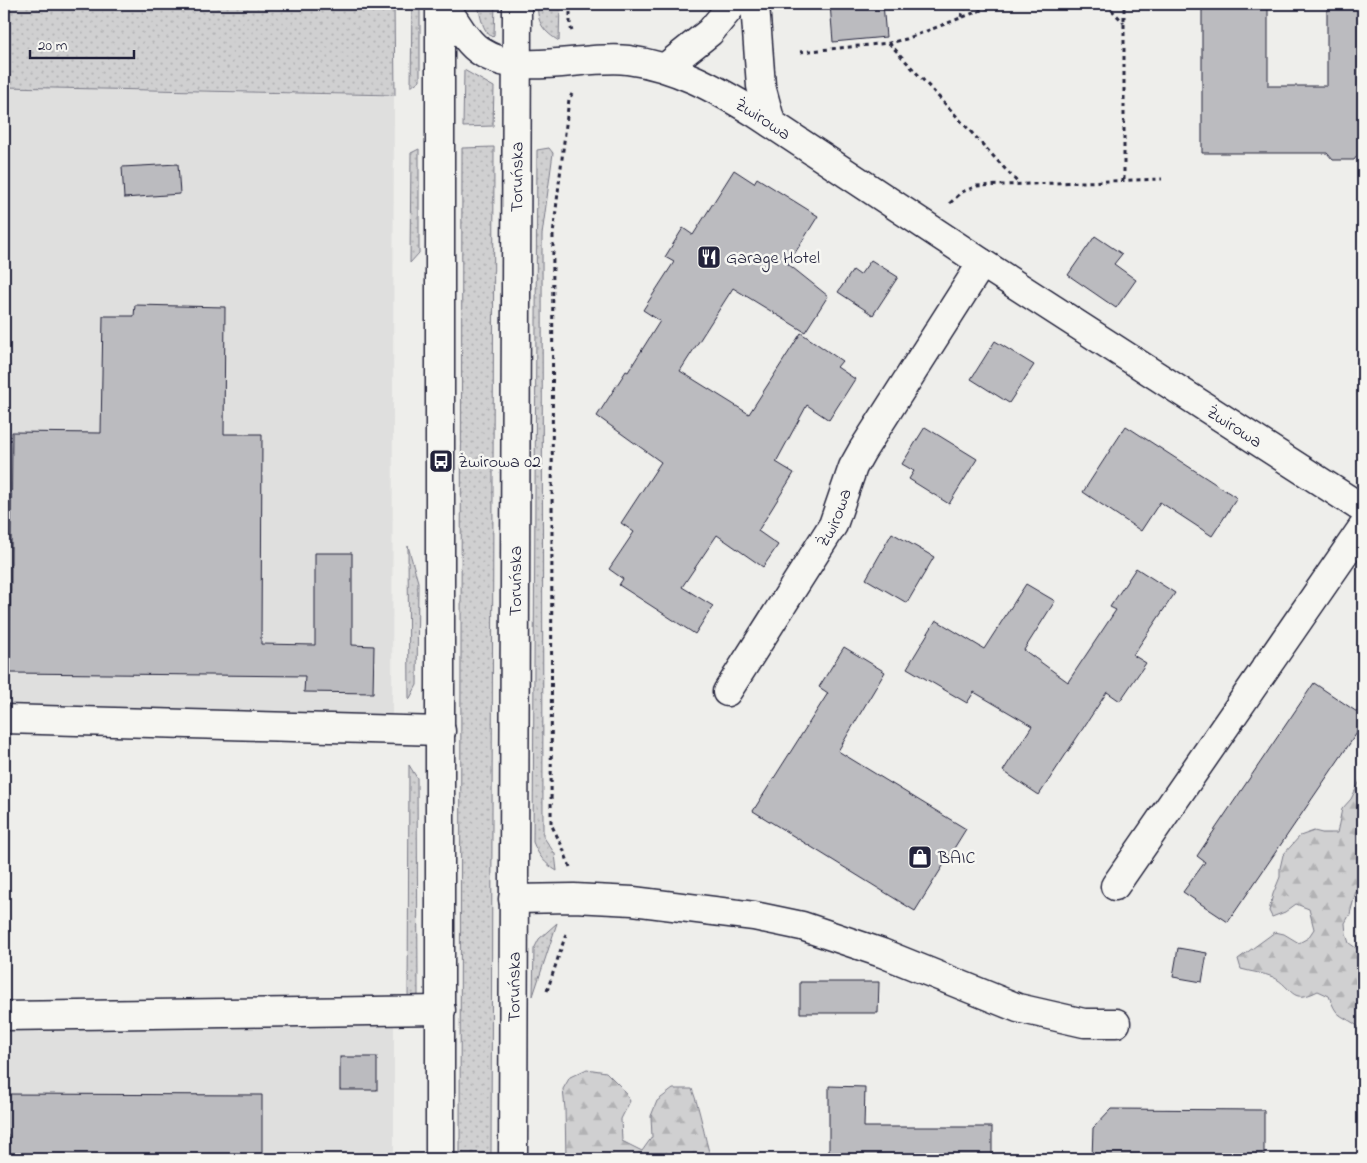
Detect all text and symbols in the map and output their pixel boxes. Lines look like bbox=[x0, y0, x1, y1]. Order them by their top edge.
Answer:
scale bar bbox=[30, 28, 134, 60]
text: 20 m bbox=[38, 35, 68, 57]
street label: Żwirowa bbox=[729, 93, 795, 148]
street label: Toruńska bbox=[505, 142, 532, 212]
restaurant icon: Garage Hotel bbox=[696, 244, 722, 270]
place label: Garage Hotel bbox=[726, 246, 820, 273]
street label: Żwirowa bbox=[1201, 400, 1267, 456]
bus stop icon: Żwirowa 02 bbox=[428, 448, 454, 474]
place label: Żwirowa 02 bbox=[458, 450, 541, 476]
street label: Żwirowa bbox=[811, 485, 860, 553]
street label: Toruńska bbox=[504, 546, 530, 616]
shop icon: BAIC bbox=[907, 844, 933, 870]
place label: BAIC bbox=[937, 846, 975, 872]
street label: Toruńska bbox=[502, 952, 529, 1022]

